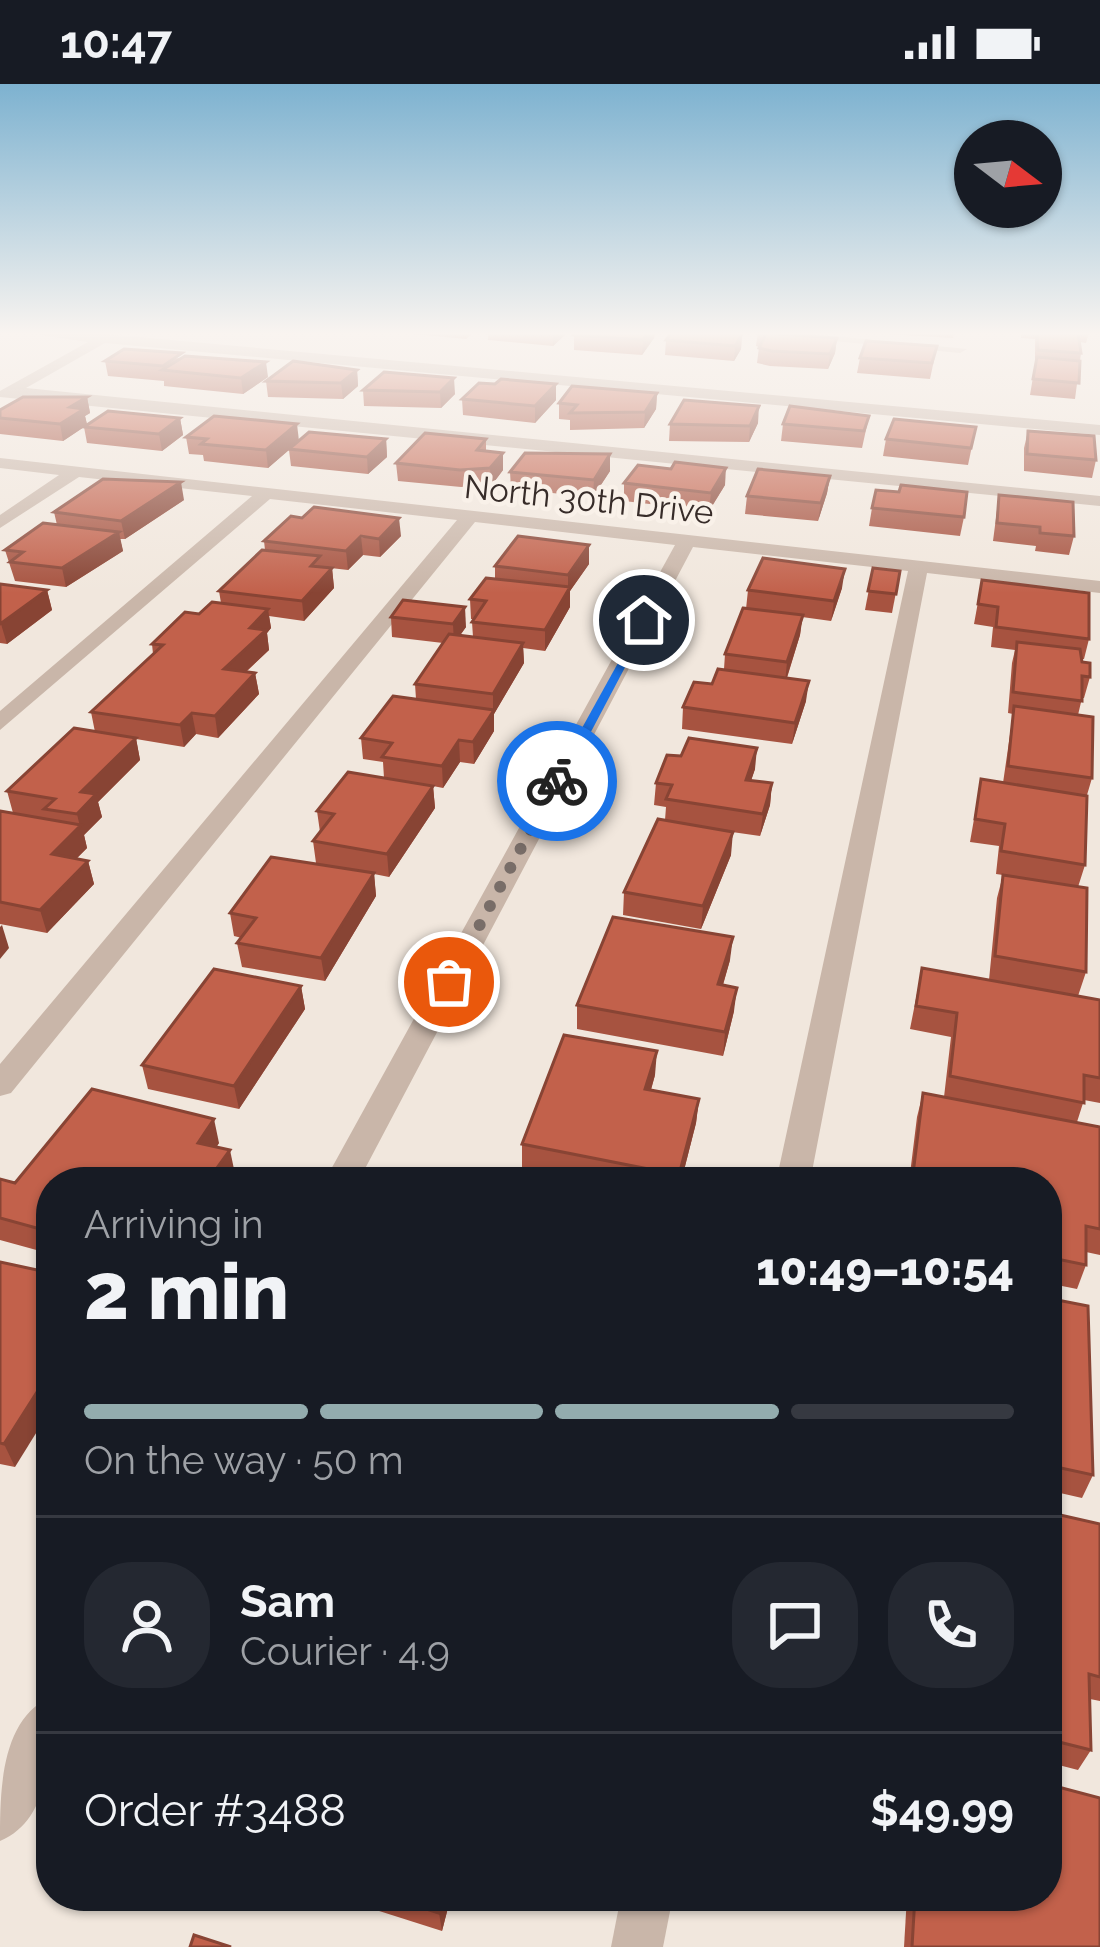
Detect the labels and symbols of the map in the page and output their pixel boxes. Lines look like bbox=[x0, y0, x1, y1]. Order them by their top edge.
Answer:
north arrow bbox=[954, 120, 1062, 228]
street label: North 30th Drive bbox=[462, 467, 715, 532]
pin bbox=[593, 569, 695, 671]
courier bbox=[497, 721, 617, 841]
pin bbox=[398, 931, 500, 1033]

